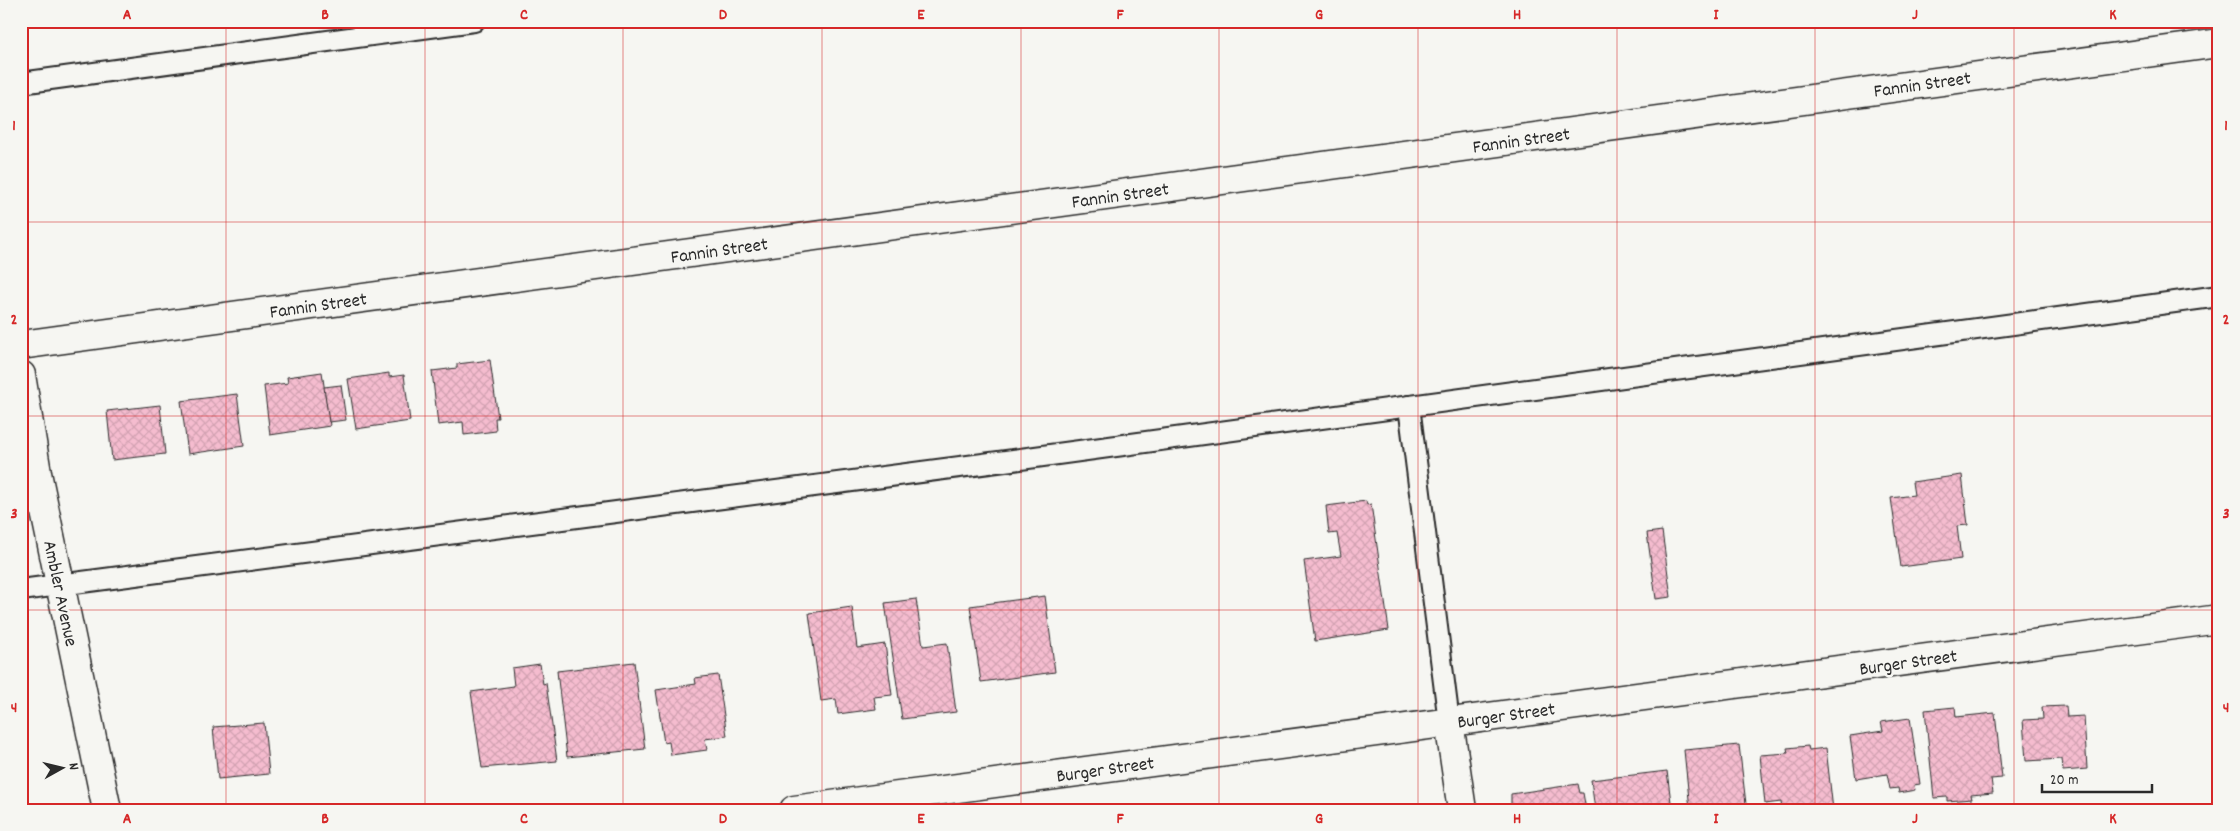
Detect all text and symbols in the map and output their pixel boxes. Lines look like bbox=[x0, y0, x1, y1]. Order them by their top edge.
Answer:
text: A bbox=[123, 4, 132, 27]
text: B bbox=[321, 4, 329, 27]
text: C bbox=[520, 4, 528, 27]
text: D bbox=[719, 4, 728, 27]
text: E bbox=[917, 4, 925, 27]
text: F bbox=[1116, 4, 1124, 27]
text: G bbox=[1315, 4, 1323, 27]
text: H bbox=[1513, 4, 1521, 27]
text: I bbox=[1714, 4, 1720, 27]
text: J bbox=[1912, 4, 1918, 27]
text: K bbox=[2109, 4, 2117, 27]
street label: Fannin Street bbox=[1872, 66, 1973, 107]
text: 1 bbox=[12, 115, 16, 138]
text: 1 bbox=[2224, 115, 2228, 138]
street label: Fannin Street bbox=[1471, 122, 1572, 163]
street label: Fannin Street bbox=[1070, 177, 1171, 218]
street label: Fannin Street bbox=[669, 232, 770, 273]
street label: Fannin Street bbox=[268, 287, 369, 328]
text: 2 bbox=[11, 309, 18, 332]
text: 2 bbox=[2223, 309, 2230, 332]
text: 3 bbox=[10, 503, 18, 526]
text: 3 bbox=[2222, 503, 2230, 526]
street label: Ambler Avenue bbox=[34, 538, 83, 649]
street label: Burger Street bbox=[1858, 644, 1959, 685]
text: 4 bbox=[11, 697, 17, 720]
street label: Burger Street bbox=[1456, 697, 1557, 738]
text: 4 bbox=[2223, 697, 2229, 720]
north arrow bbox=[38, 744, 88, 794]
street label: Burger Street bbox=[1055, 751, 1156, 792]
scale bar bbox=[2042, 761, 2152, 793]
text: N bbox=[63, 762, 83, 771]
text: 20 m bbox=[2050, 770, 2078, 792]
text: A bbox=[123, 808, 132, 831]
text: B bbox=[321, 808, 329, 831]
text: C bbox=[520, 808, 528, 831]
text: D bbox=[719, 808, 728, 831]
text: E bbox=[917, 808, 925, 831]
text: F bbox=[1116, 808, 1124, 831]
text: G bbox=[1315, 808, 1323, 831]
text: H bbox=[1513, 808, 1521, 831]
text: I bbox=[1714, 808, 1720, 831]
text: J bbox=[1912, 808, 1918, 831]
text: K bbox=[2109, 808, 2117, 831]

